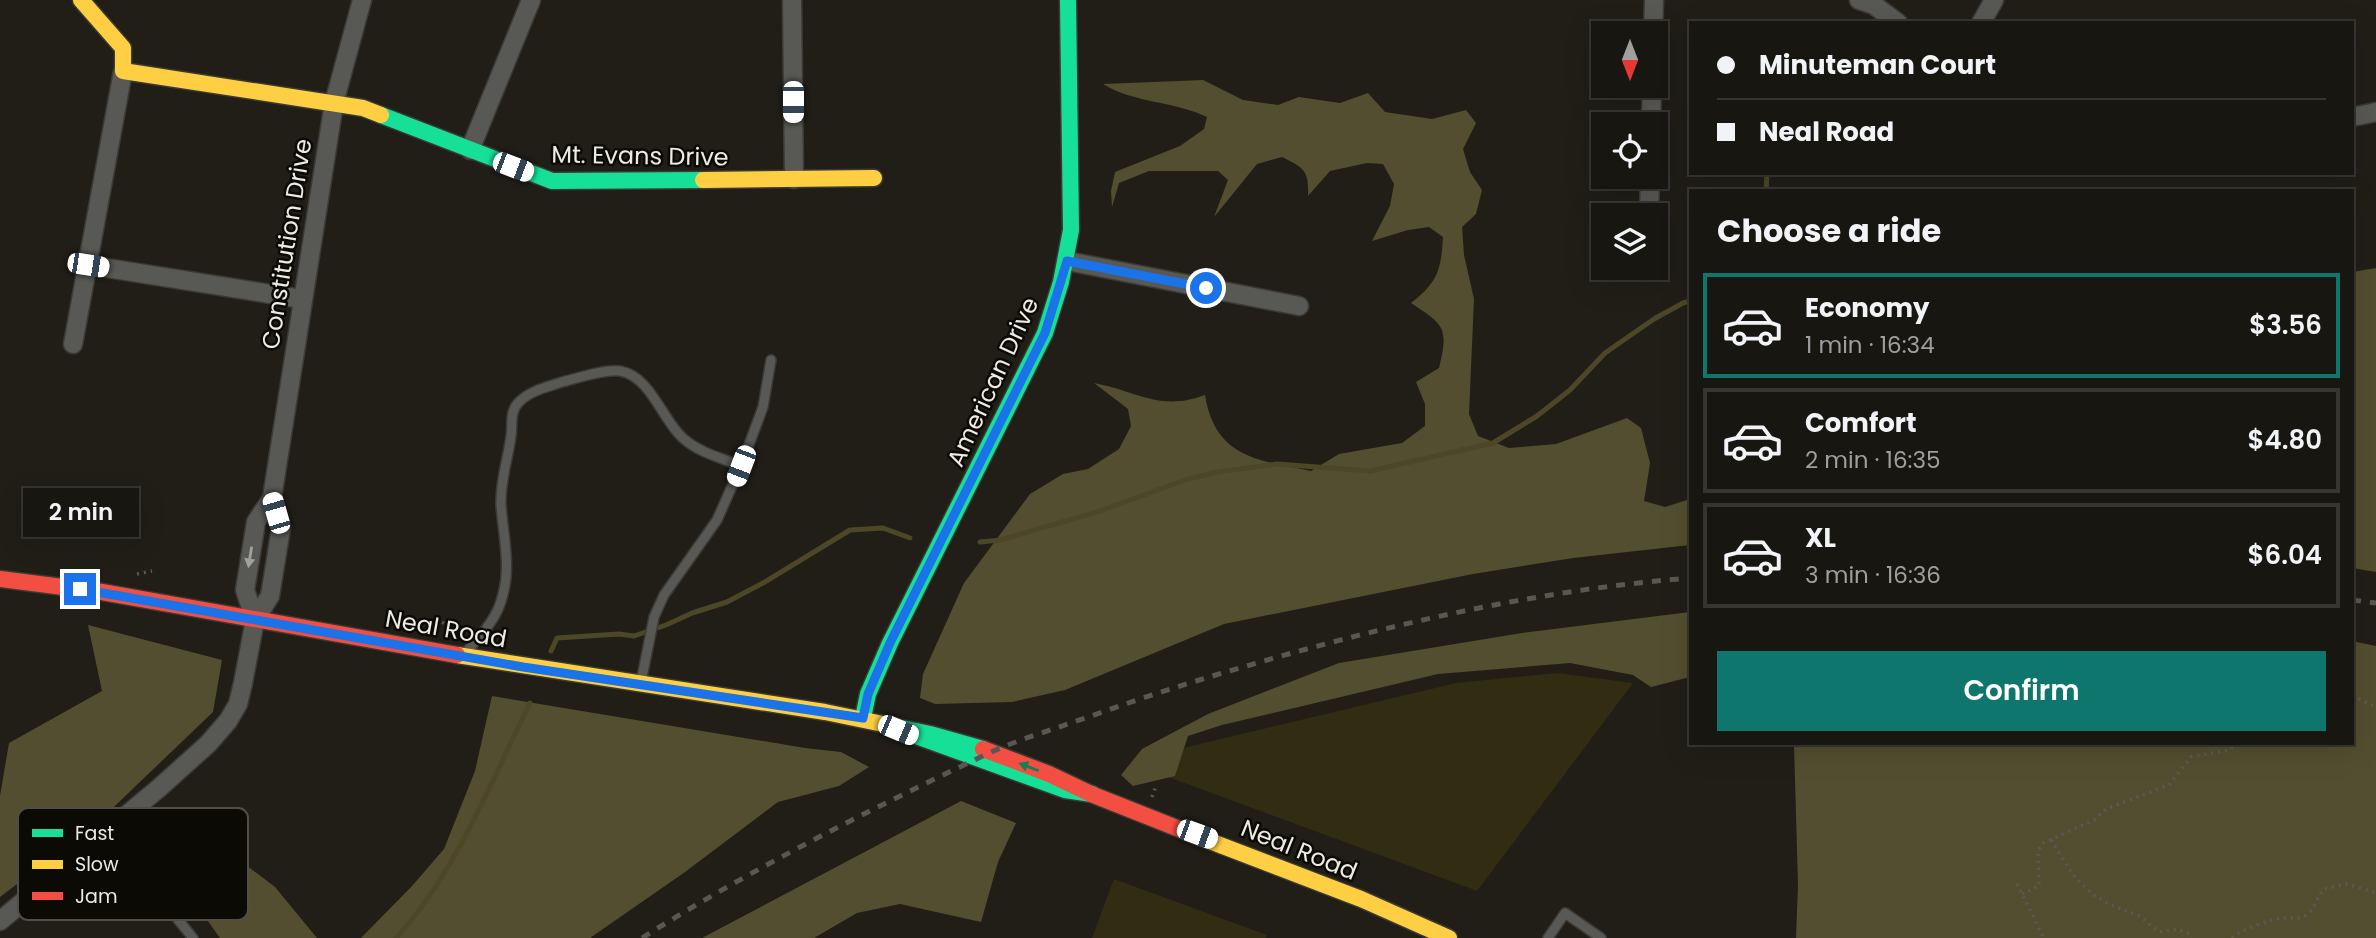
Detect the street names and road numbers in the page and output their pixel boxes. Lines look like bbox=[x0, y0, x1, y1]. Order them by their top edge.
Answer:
street label: Constitution Drive bbox=[254, 136, 319, 351]
street label: Mt. Evans Drive bbox=[551, 137, 729, 174]
street label: American Drive bbox=[939, 292, 1046, 472]
street label: Neal Road bbox=[383, 602, 509, 655]
street label: Neal Road bbox=[1236, 811, 1362, 888]

